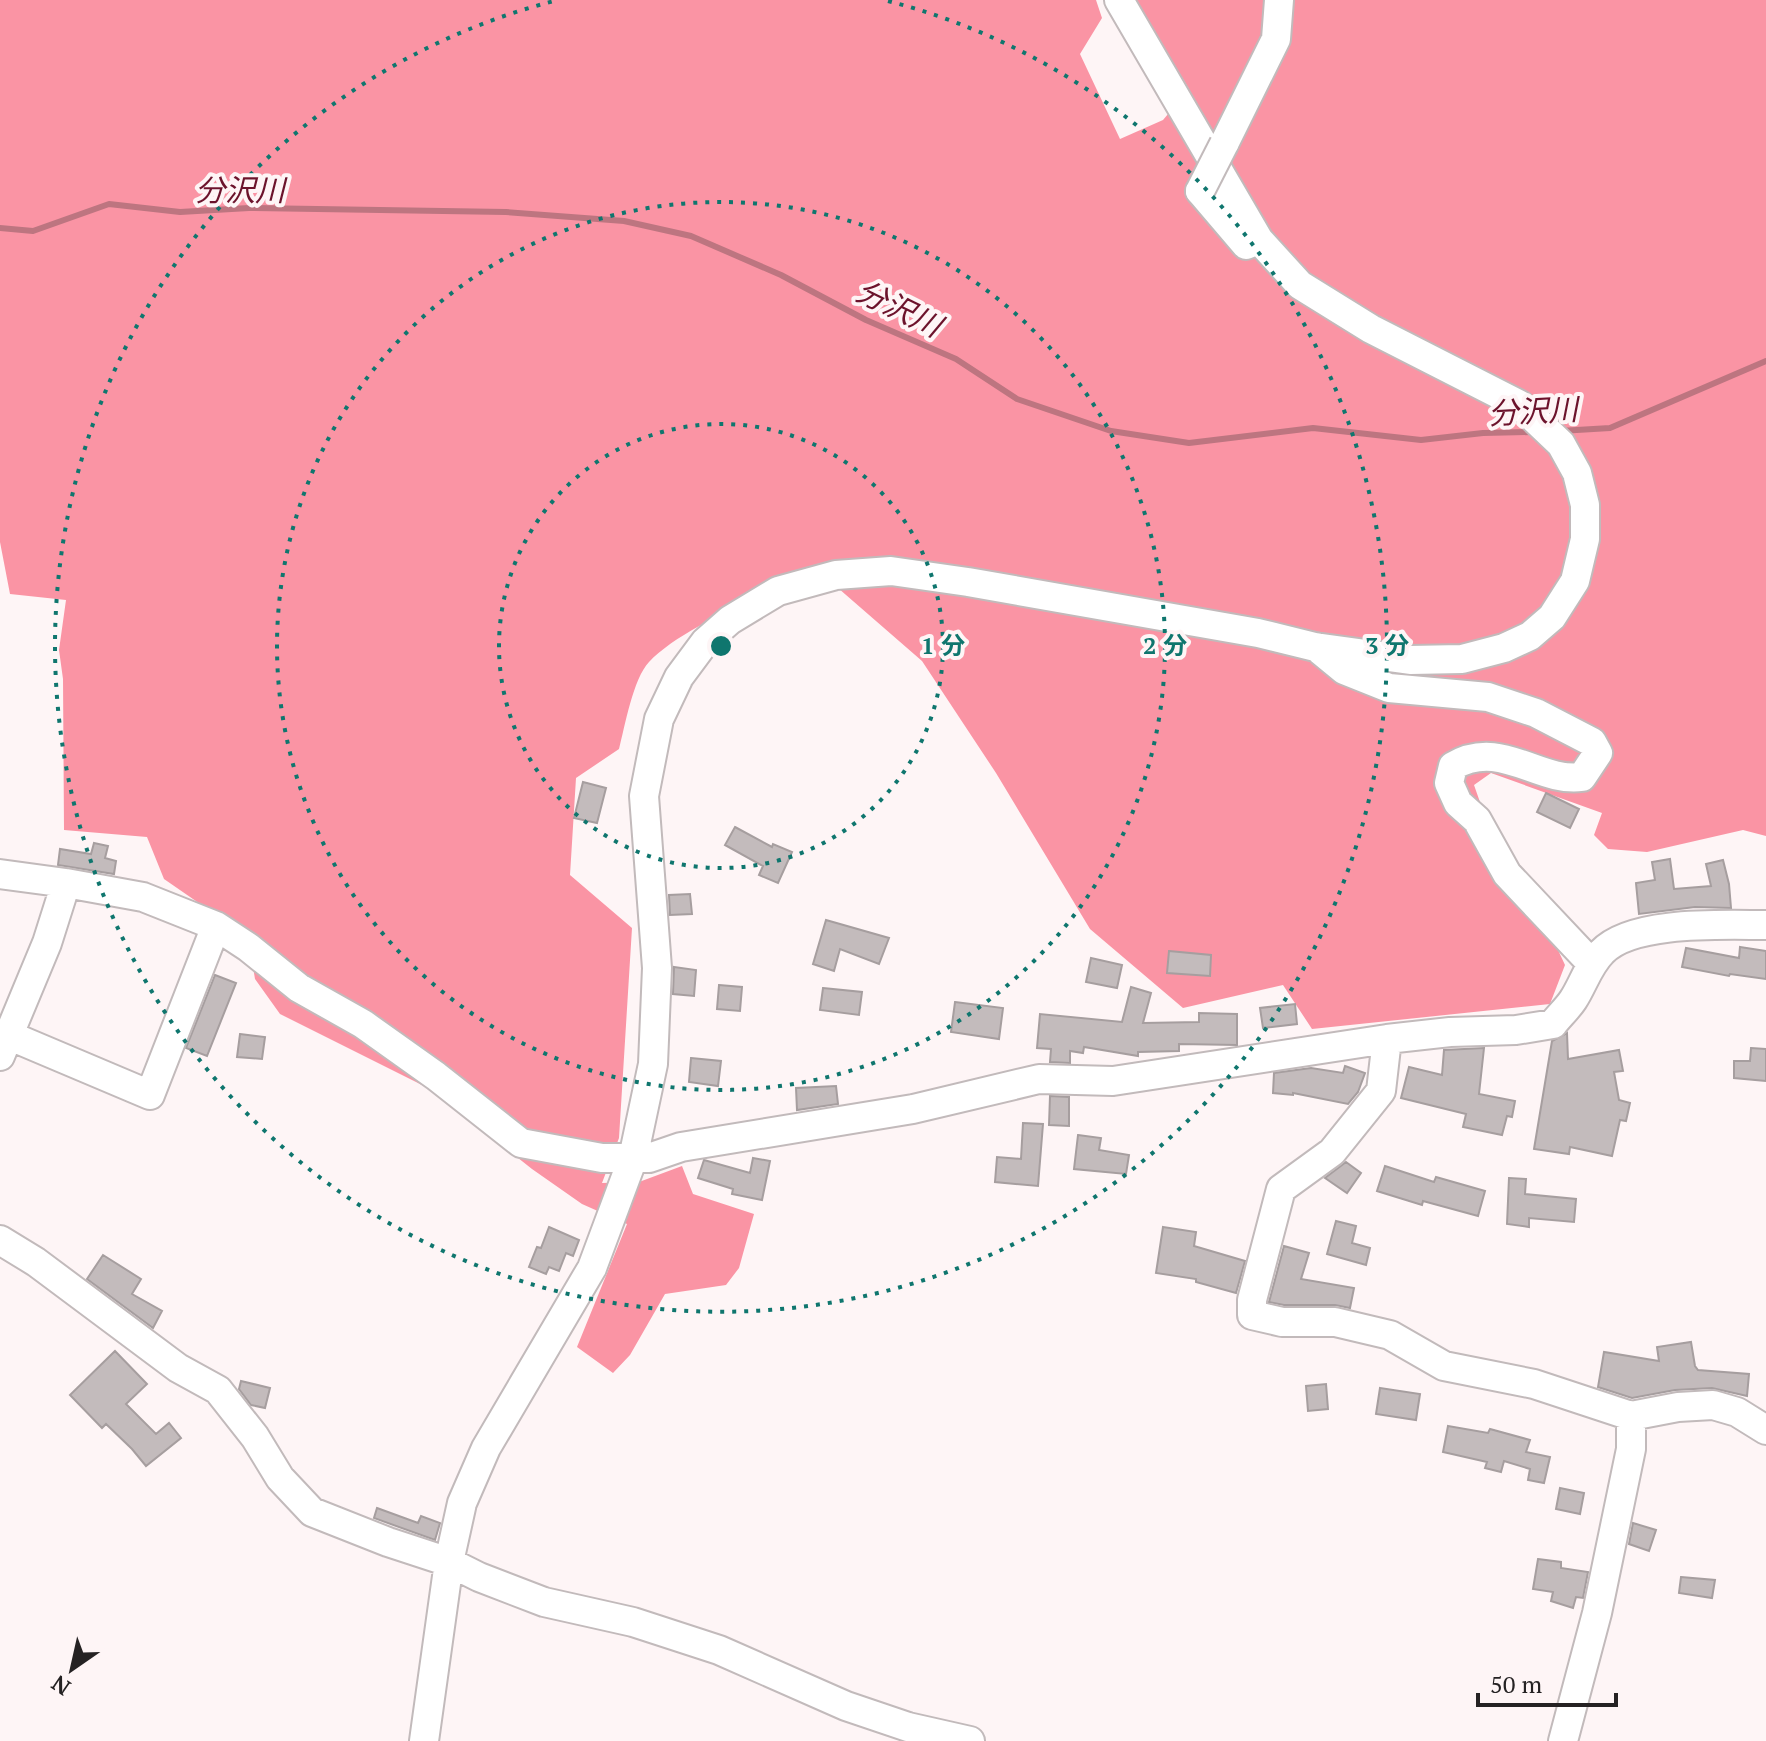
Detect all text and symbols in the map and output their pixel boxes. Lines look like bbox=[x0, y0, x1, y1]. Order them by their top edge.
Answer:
water label: 分沢川 bbox=[195, 170, 288, 210]
water label: 分沢川 bbox=[850, 270, 951, 347]
water label: 分沢川 bbox=[1487, 389, 1582, 433]
text: 1 分 bbox=[921, 629, 965, 661]
text: 2 分 bbox=[1143, 629, 1187, 661]
text: 3 分 bbox=[1365, 629, 1409, 661]
centre of rings bbox=[707, 632, 735, 660]
north arrow bbox=[32, 1629, 112, 1709]
scale bar bbox=[1478, 1657, 1616, 1707]
text: 50 m bbox=[1490, 1668, 1542, 1700]
text: N bbox=[45, 1669, 76, 1703]

